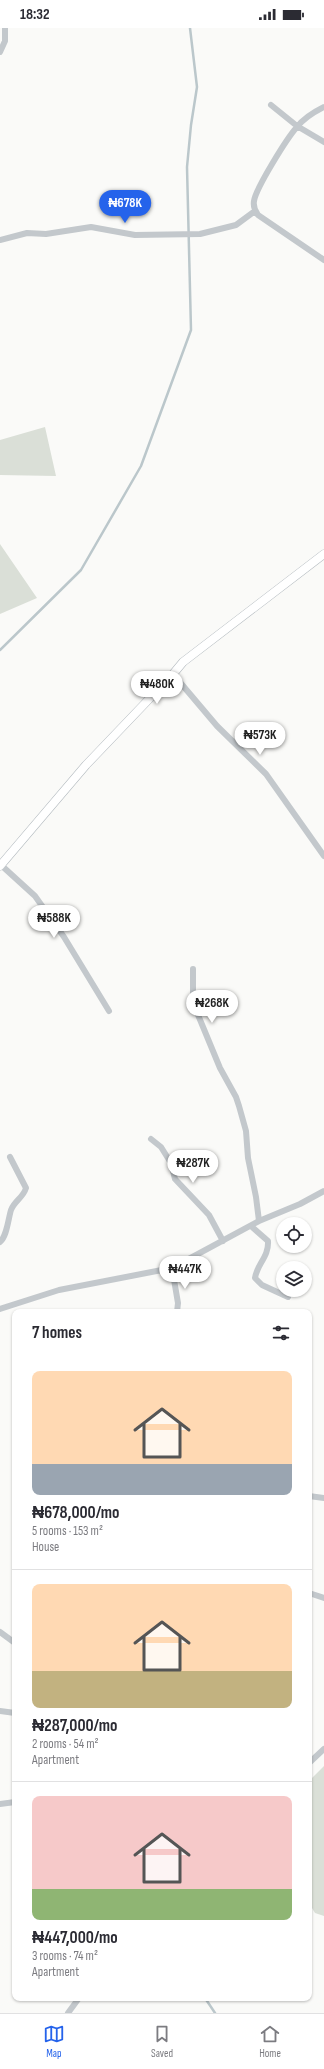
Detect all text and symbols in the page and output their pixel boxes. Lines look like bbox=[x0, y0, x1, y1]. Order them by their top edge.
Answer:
text: 18:32 bbox=[20, 5, 50, 24]
pin: ₦678K bbox=[97, 190, 153, 224]
text: ₦678K bbox=[108, 195, 142, 211]
pin: ₦480K bbox=[129, 671, 185, 705]
text: ₦480K bbox=[140, 676, 174, 692]
pin: ₦573K bbox=[232, 722, 288, 756]
text: ₦573K bbox=[244, 727, 276, 743]
pin: ₦588K bbox=[26, 905, 82, 939]
text: ₦588K bbox=[37, 910, 71, 926]
pin: ₦268K bbox=[184, 990, 240, 1024]
text: ₦268K bbox=[195, 995, 229, 1011]
pin: ₦287K bbox=[165, 1150, 221, 1184]
text: ₦287K bbox=[176, 1155, 210, 1171]
map controls bbox=[276, 1217, 312, 1297]
button: locate bbox=[276, 1217, 312, 1253]
pin: ₦447K bbox=[157, 1256, 213, 1290]
text: ₦447K bbox=[168, 1261, 202, 1277]
button: layers bbox=[276, 1261, 312, 1297]
icon: filters bbox=[270, 1322, 292, 1344]
text: 7 homes bbox=[32, 1323, 82, 1343]
icon: home bbox=[126, 1397, 198, 1469]
text: ₦678,000/mo bbox=[32, 1503, 119, 1523]
text: 5 rooms · 153 m² bbox=[32, 1523, 103, 1539]
text: House bbox=[32, 1539, 59, 1555]
icon: home bbox=[126, 1610, 198, 1682]
text: ₦287,000/mo bbox=[32, 1716, 117, 1736]
text: 2 rooms · 54 m² bbox=[32, 1736, 99, 1752]
text: Apartment bbox=[32, 1752, 79, 1768]
icon: home bbox=[126, 1822, 198, 1894]
text: ₦447,000/mo bbox=[32, 1928, 118, 1948]
text: 3 rooms · 74 m² bbox=[32, 1948, 98, 1964]
text: Apartment bbox=[32, 1964, 79, 1980]
tab: Map bbox=[43, 2023, 65, 2060]
tab: Saved bbox=[151, 2023, 173, 2060]
tab: Home bbox=[259, 2023, 281, 2060]

